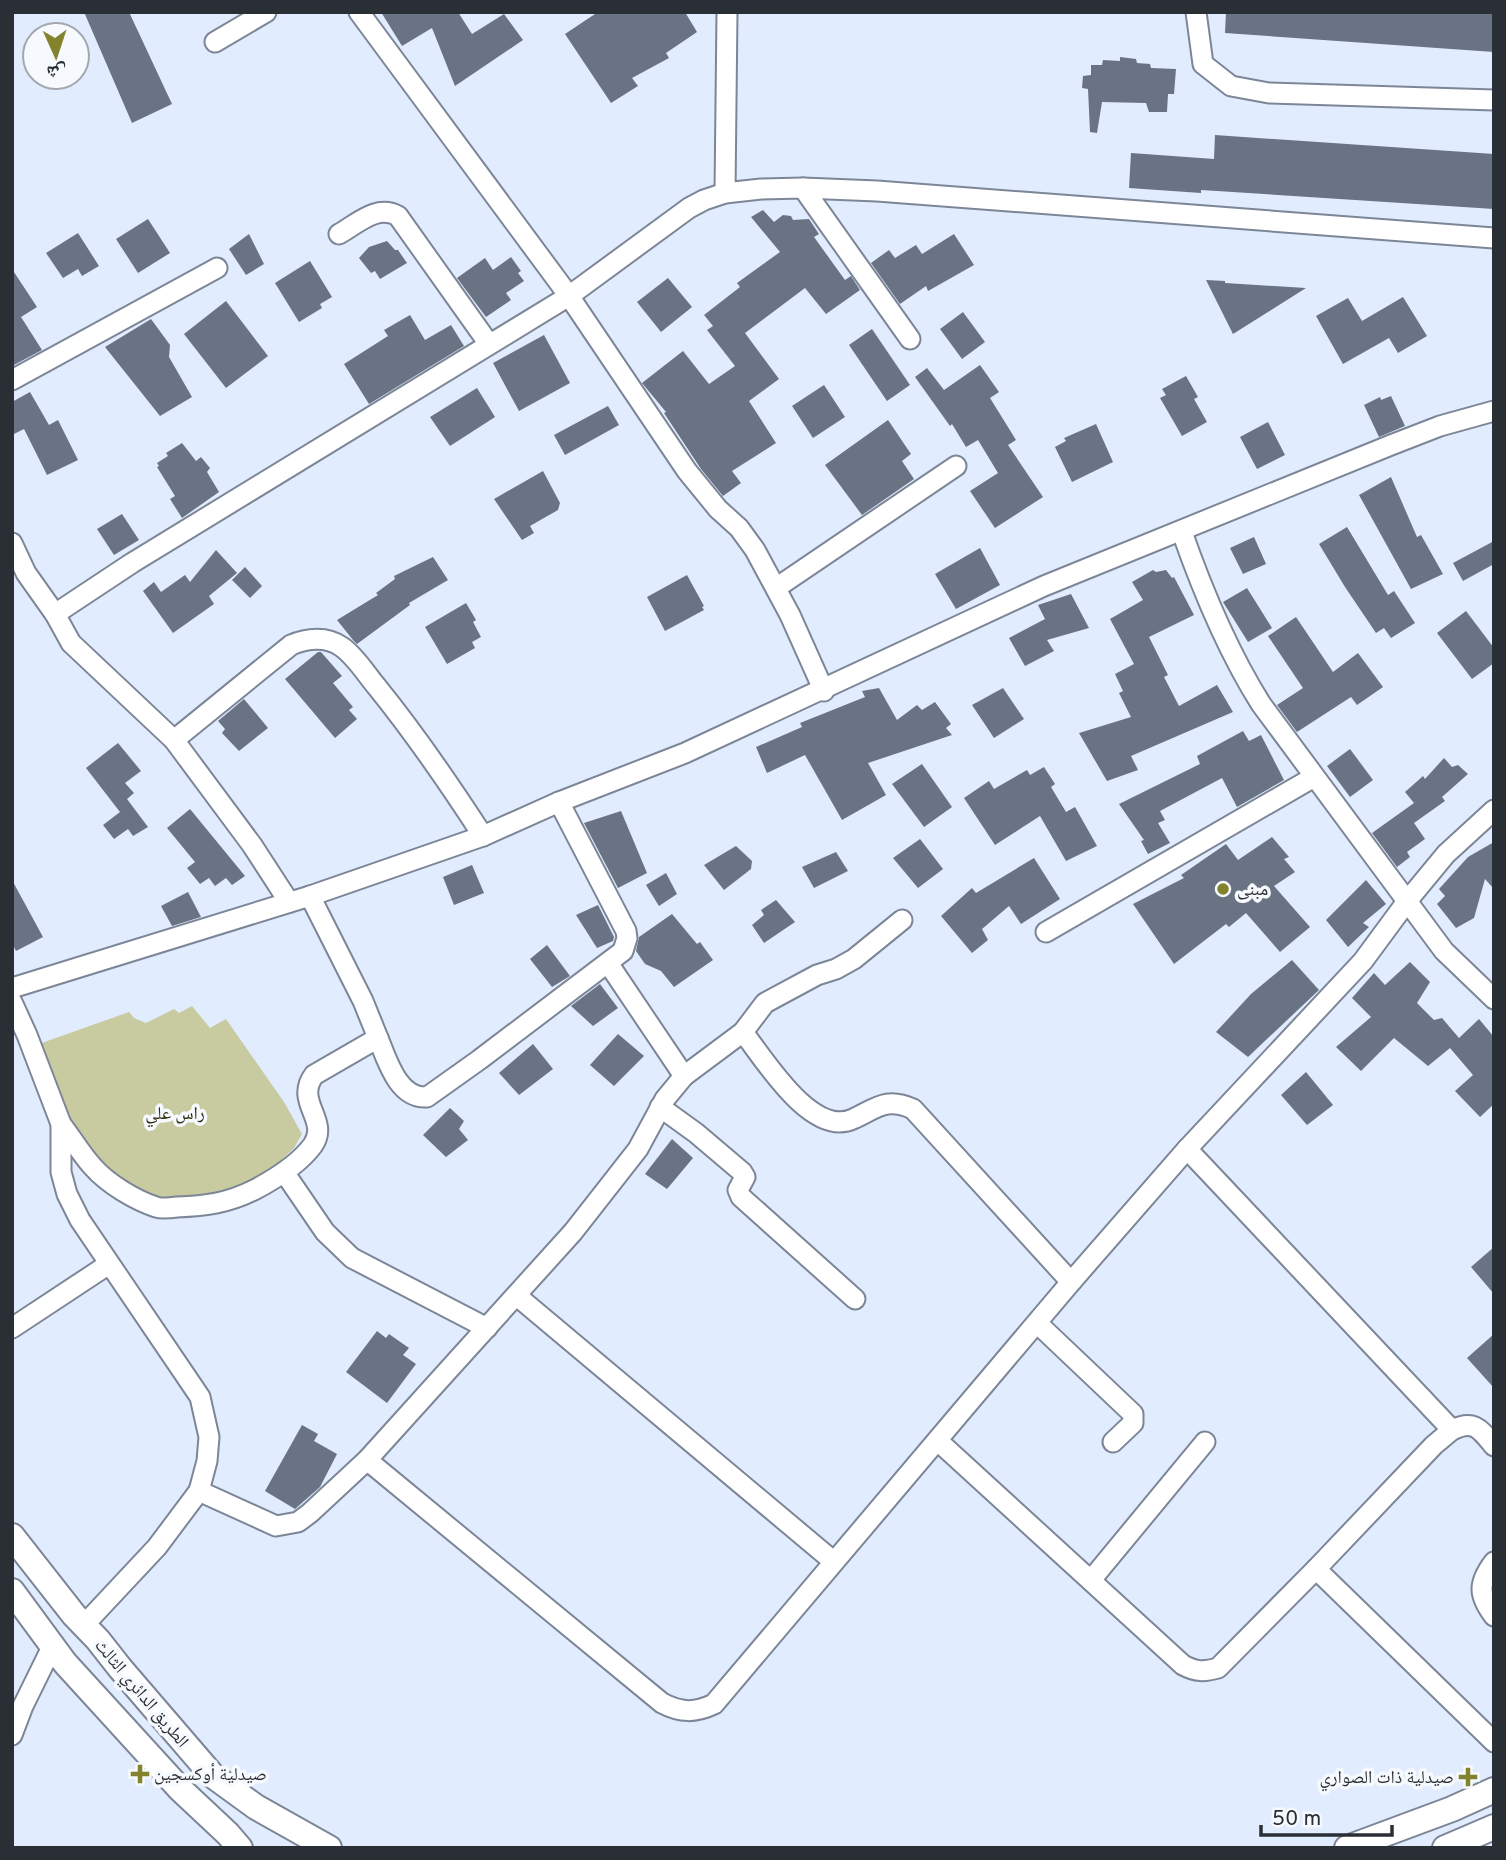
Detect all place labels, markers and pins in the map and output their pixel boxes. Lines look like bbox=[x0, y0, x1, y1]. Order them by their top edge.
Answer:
place label: مبنى bbox=[1237, 879, 1268, 902]
marker: مبنى bbox=[1215, 881, 1231, 897]
place label: صيدلية أوكسجين bbox=[154, 1763, 267, 1787]
marker: صيدلية أوكسجين bbox=[132, 1766, 148, 1782]
place label: صيدلية ذات الصواري bbox=[1319, 1767, 1454, 1792]
marker: صيدلية ذات الصواري bbox=[1460, 1769, 1476, 1785]

